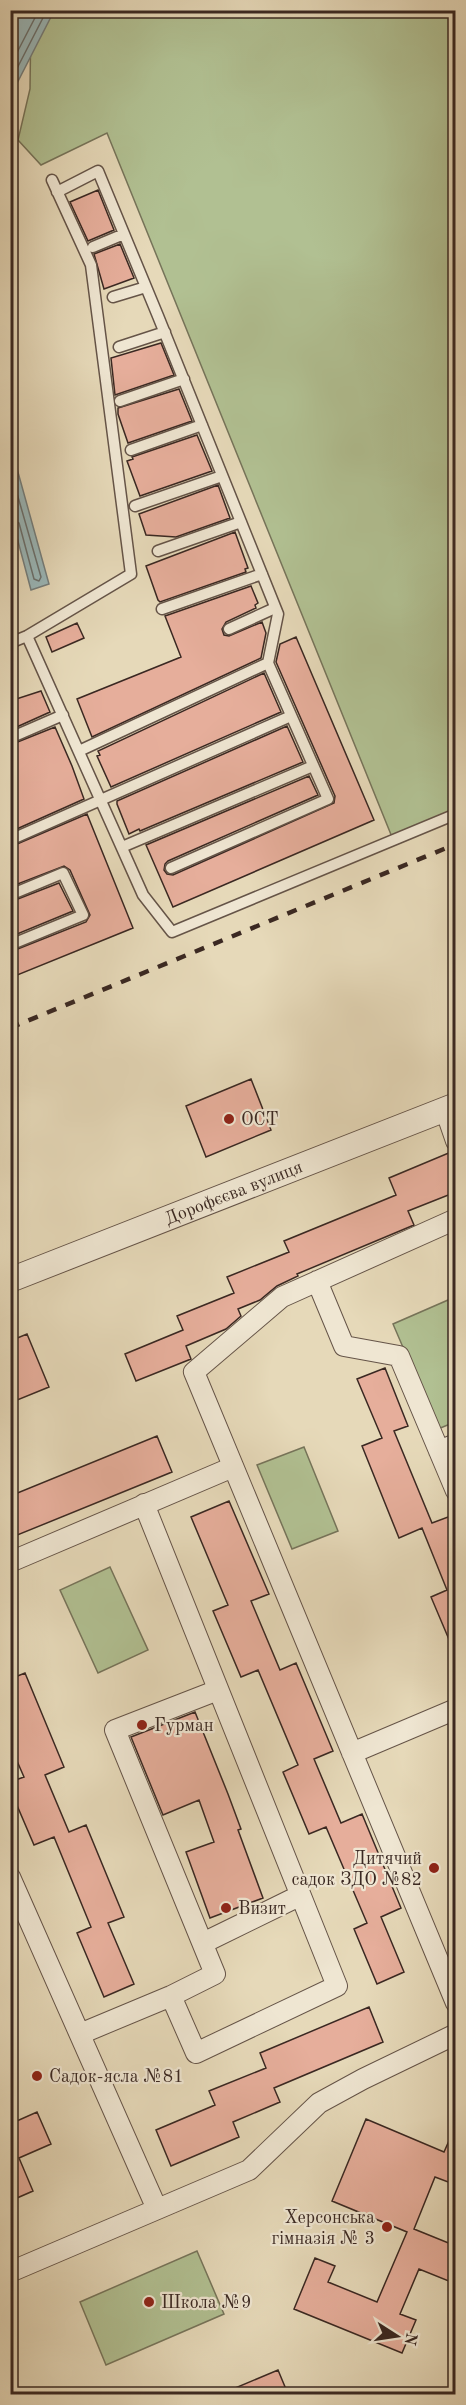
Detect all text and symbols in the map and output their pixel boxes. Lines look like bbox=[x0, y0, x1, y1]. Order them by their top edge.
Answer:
place label: ОСТ bbox=[241, 1111, 279, 1129]
marker: ОСТ bbox=[222, 1112, 236, 1126]
street label: Дорофєєва вулиця bbox=[162, 1158, 305, 1228]
place label: Гурман bbox=[154, 1717, 214, 1735]
marker: Гурман bbox=[135, 1718, 149, 1732]
place label: Дитячий садок ЗДО №82 bbox=[292, 1850, 422, 1889]
marker: Дитячий садок ЗДО №82 bbox=[427, 1861, 441, 1875]
place label: Визит bbox=[238, 1900, 286, 1918]
marker: Визит bbox=[219, 1901, 233, 1915]
place label: Садок-ясла №81 bbox=[49, 2068, 184, 2086]
marker: Садок-ясла №81 bbox=[30, 2069, 44, 2083]
place label: Херсонська гімназія № 3 bbox=[271, 2209, 375, 2248]
marker: Херсонська гімназія № 3 bbox=[380, 2220, 394, 2234]
place label: Школа №9 bbox=[161, 2294, 251, 2312]
marker: Школа №9 bbox=[142, 2295, 156, 2309]
north arrow bbox=[367, 2306, 427, 2366]
text: N bbox=[400, 2331, 419, 2347]

